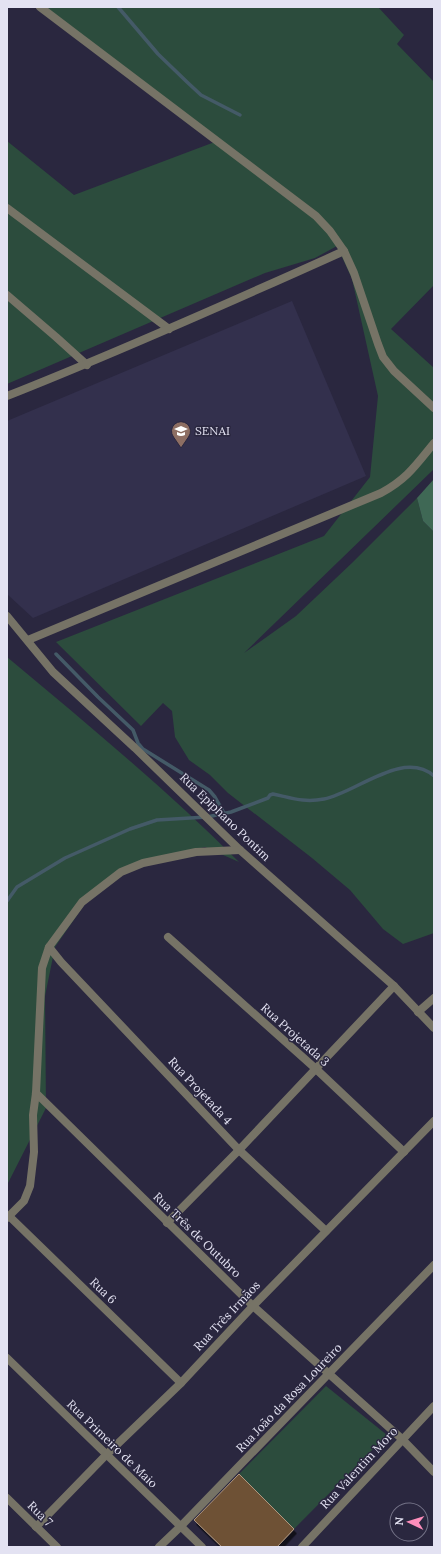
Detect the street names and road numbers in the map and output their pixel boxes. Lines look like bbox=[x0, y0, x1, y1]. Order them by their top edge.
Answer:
street label: Rua Epiphano Pontim bbox=[177, 770, 274, 864]
street label: Rua Projetada 3 bbox=[258, 1000, 333, 1070]
street label: Rua Projetada 4 bbox=[165, 1054, 236, 1128]
street label: Rua Três de Outubro bbox=[150, 1189, 244, 1280]
street label: Rua 6 bbox=[87, 1274, 120, 1307]
street label: Rua Três Irmãos bbox=[190, 1277, 263, 1354]
street label: Rua João da Rosa Loureiro bbox=[233, 1340, 345, 1455]
street label: Rua Primeiro de Maio bbox=[64, 1396, 161, 1491]
street label: Rua Valentim Moro bbox=[317, 1424, 401, 1512]
street label: Rua 7 bbox=[25, 1498, 56, 1530]

